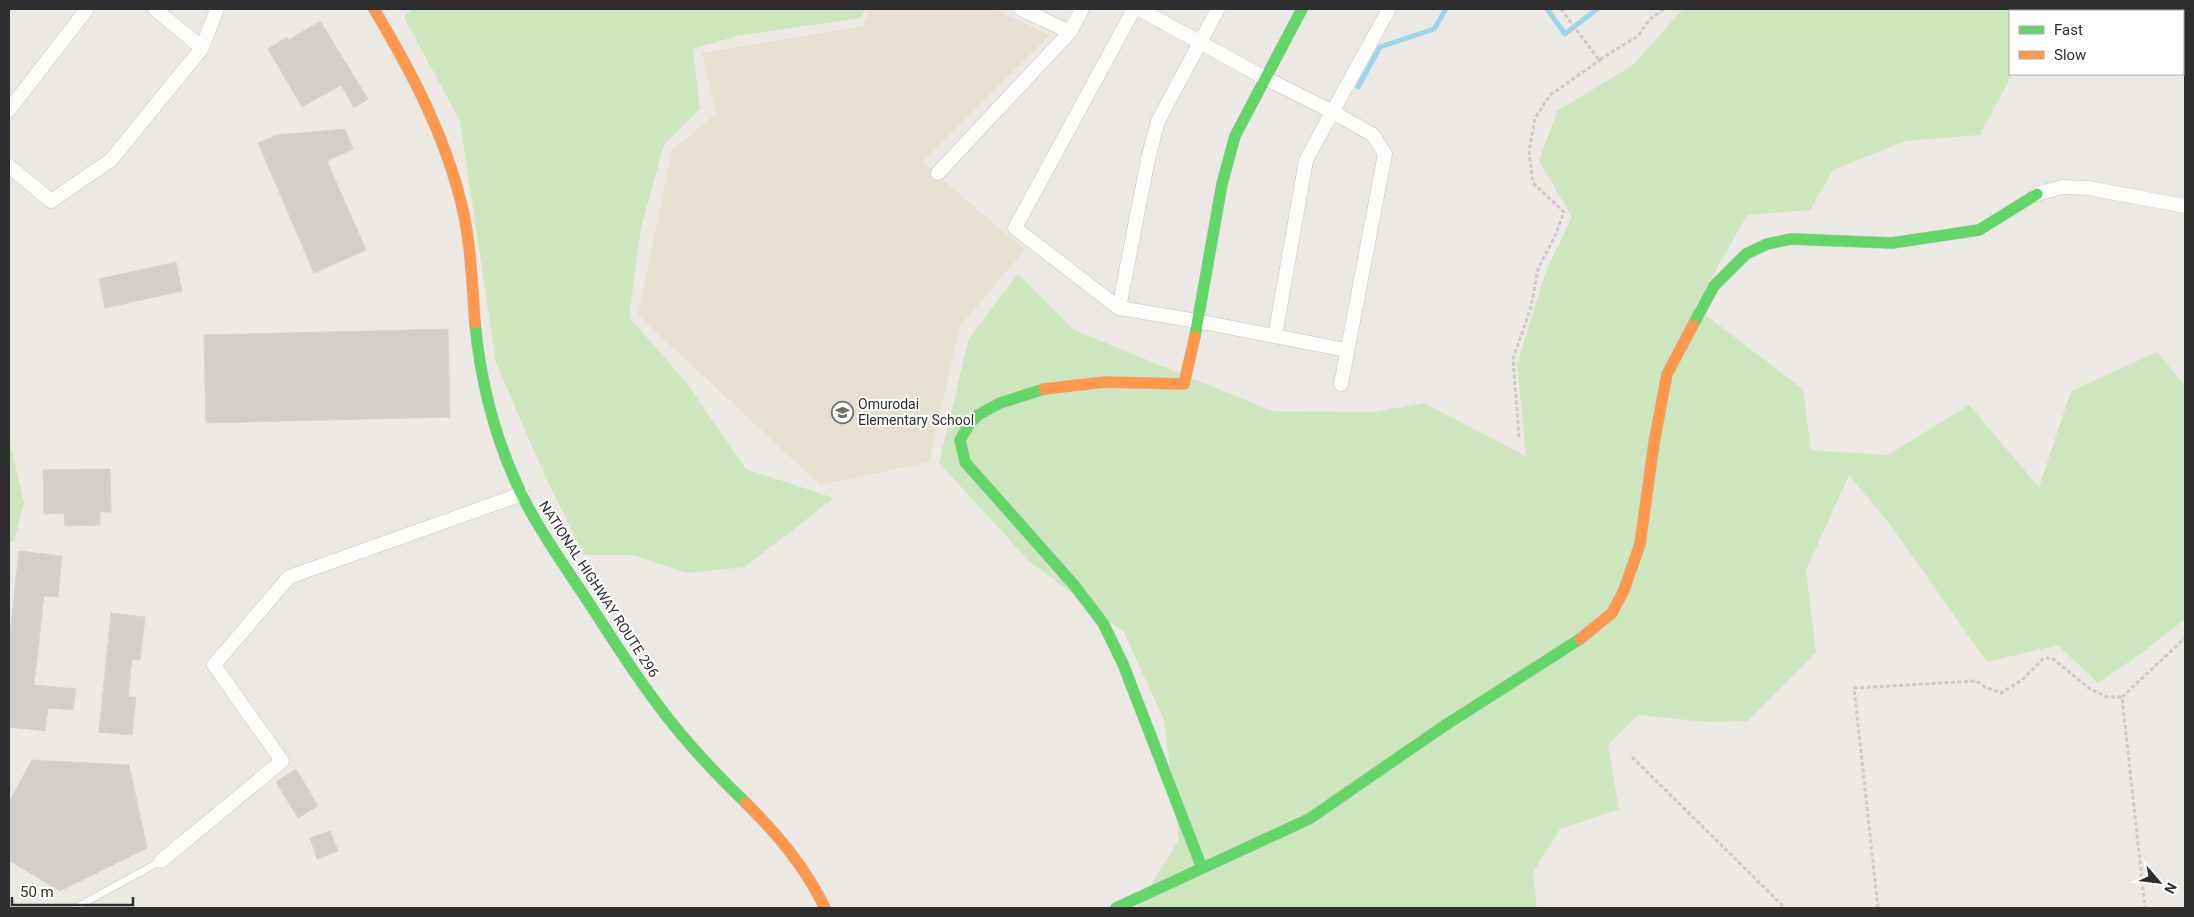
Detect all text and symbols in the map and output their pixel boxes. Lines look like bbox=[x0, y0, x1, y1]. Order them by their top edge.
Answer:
legend bbox=[2009, 10, 2184, 75]
text: Fast bbox=[2054, 21, 2083, 39]
text: Slow bbox=[2054, 46, 2086, 64]
place label: Omurodai Elementary School bbox=[858, 396, 974, 428]
school or university icon: Omurodai Elementary School bbox=[830, 400, 854, 424]
street label: NATIONAL HIGHWAY ROUTE 296 bbox=[536, 498, 662, 680]
north arrow bbox=[2134, 857, 2184, 907]
scale bar bbox=[12, 874, 134, 906]
text: N bbox=[2161, 880, 2180, 896]
text: 50 m bbox=[20, 883, 54, 901]

